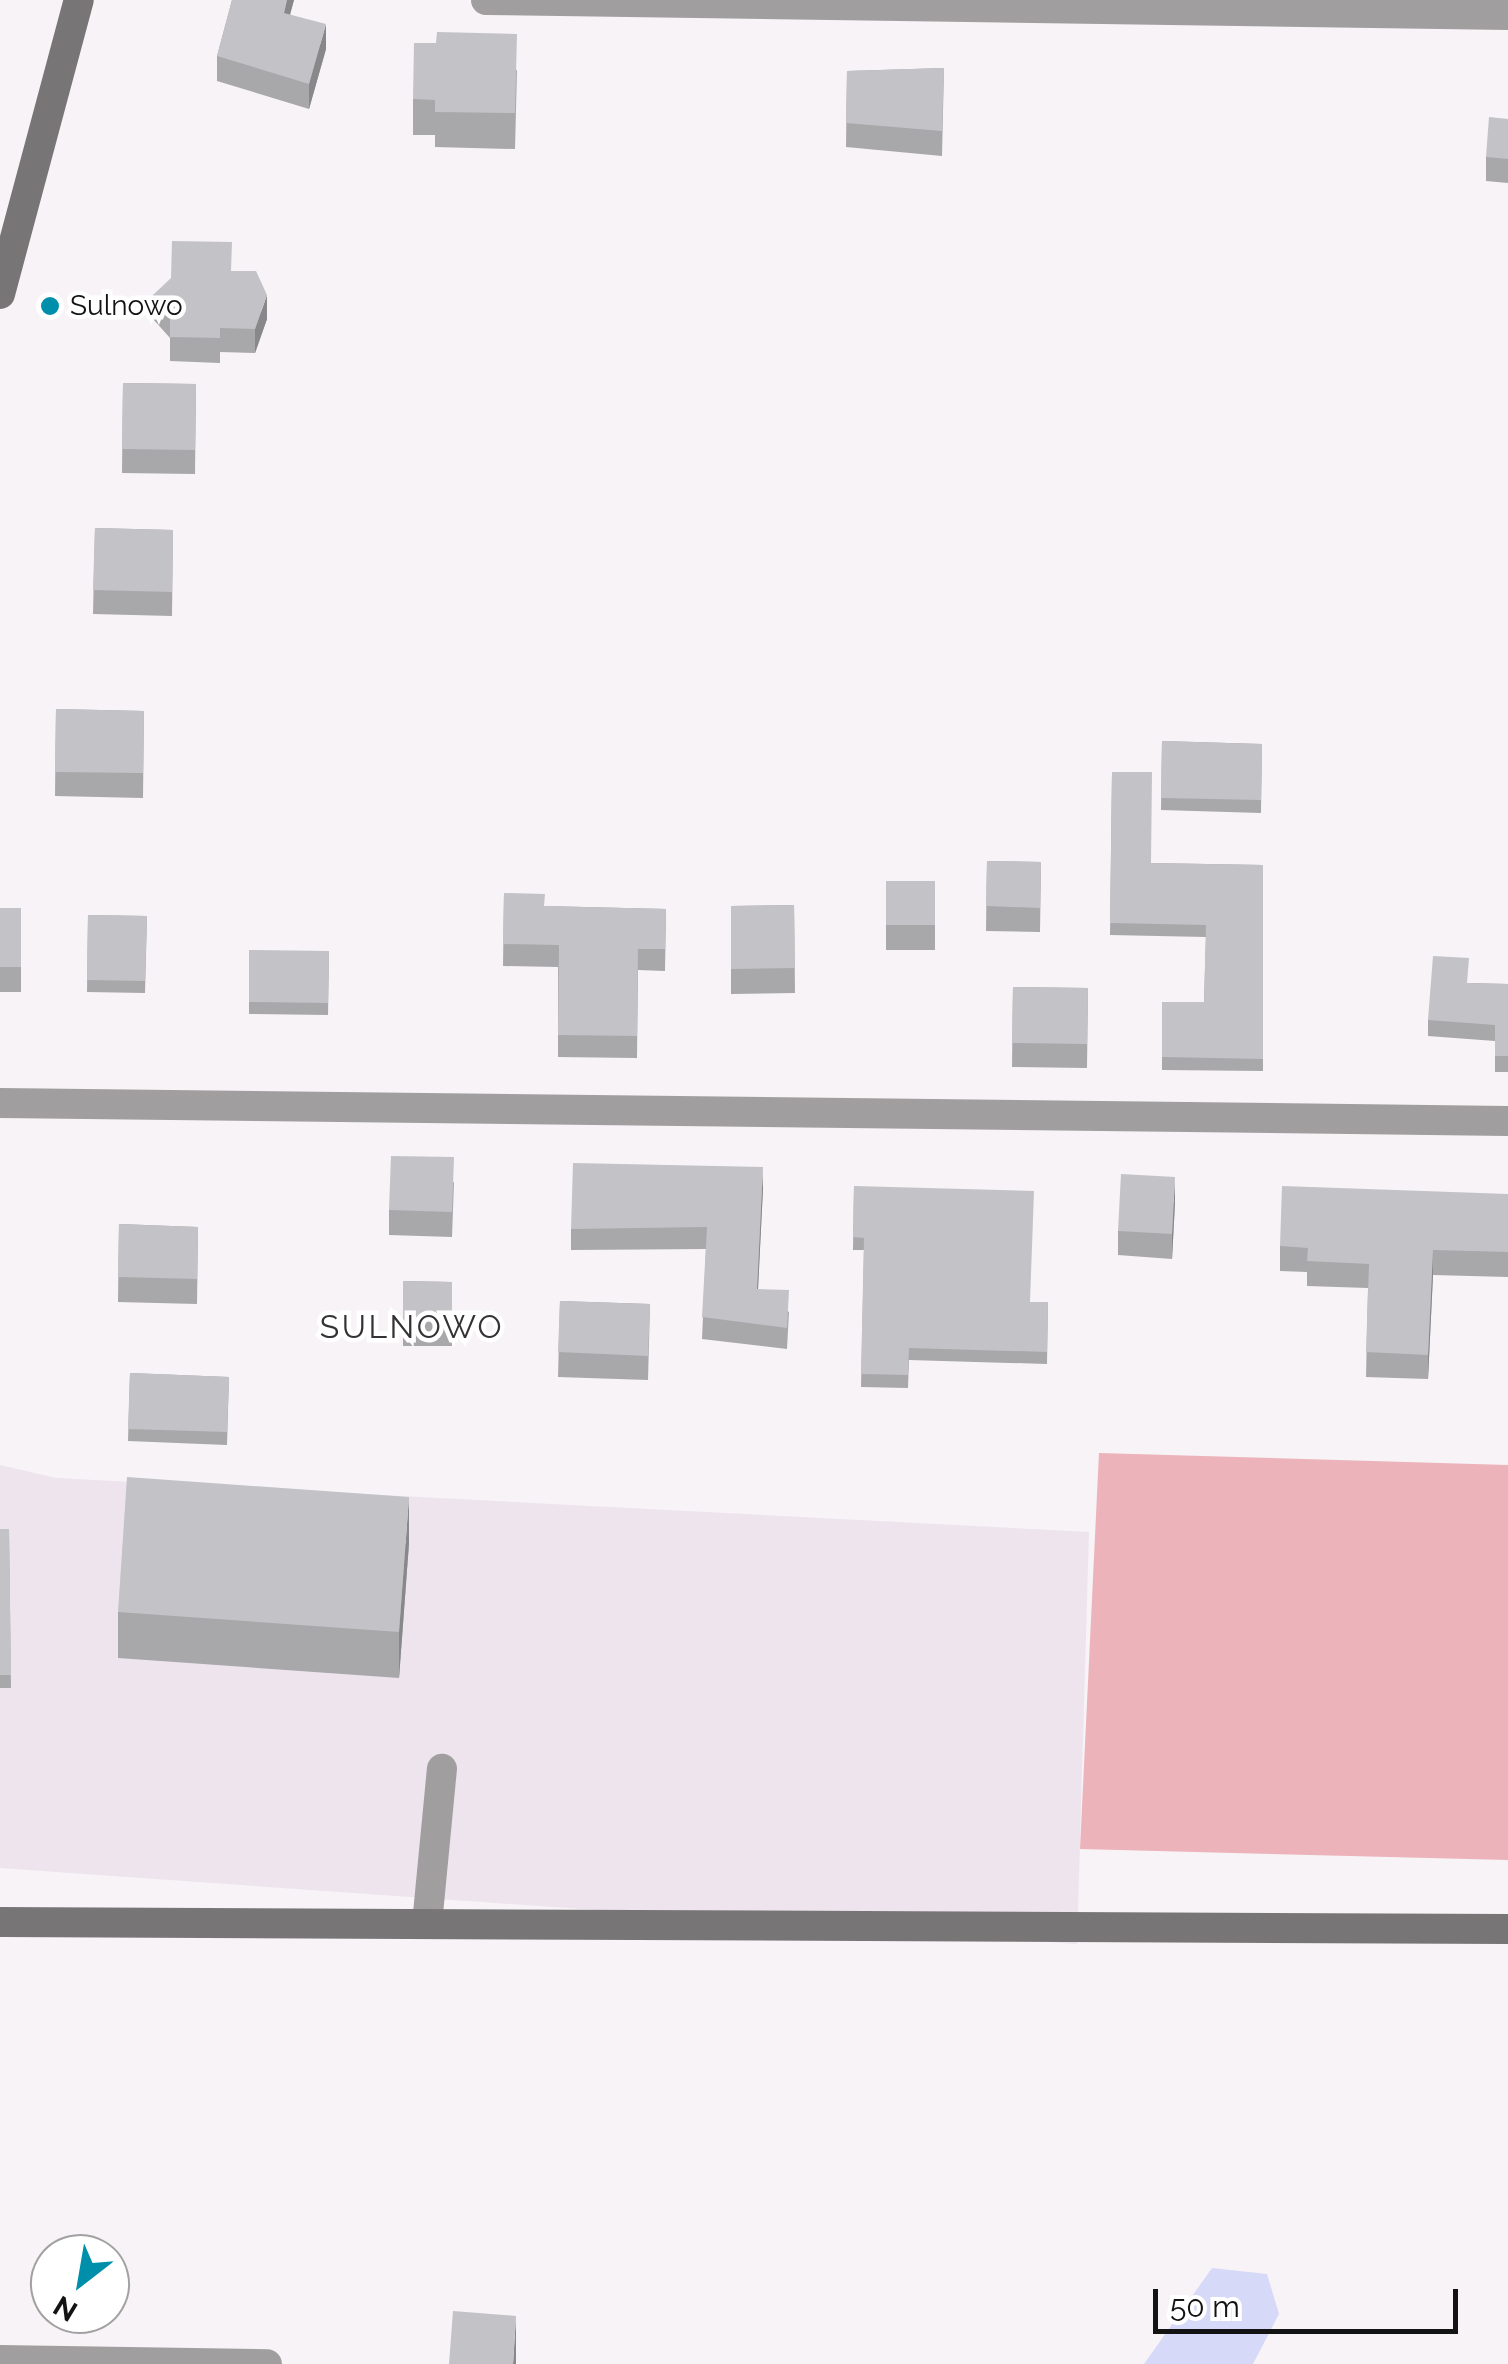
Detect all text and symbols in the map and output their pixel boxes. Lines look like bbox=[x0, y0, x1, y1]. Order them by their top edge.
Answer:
place label: Sulnowo bbox=[70, 289, 183, 323]
marker: Sulnowo bbox=[39, 295, 61, 317]
district label: SULNOWO bbox=[320, 1308, 504, 1346]
north arrow bbox=[30, 2234, 130, 2334]
scale bar bbox=[1158, 2269, 1463, 2331]
text: N bbox=[48, 2289, 83, 2328]
text: 50 m bbox=[1170, 2289, 1240, 2324]

